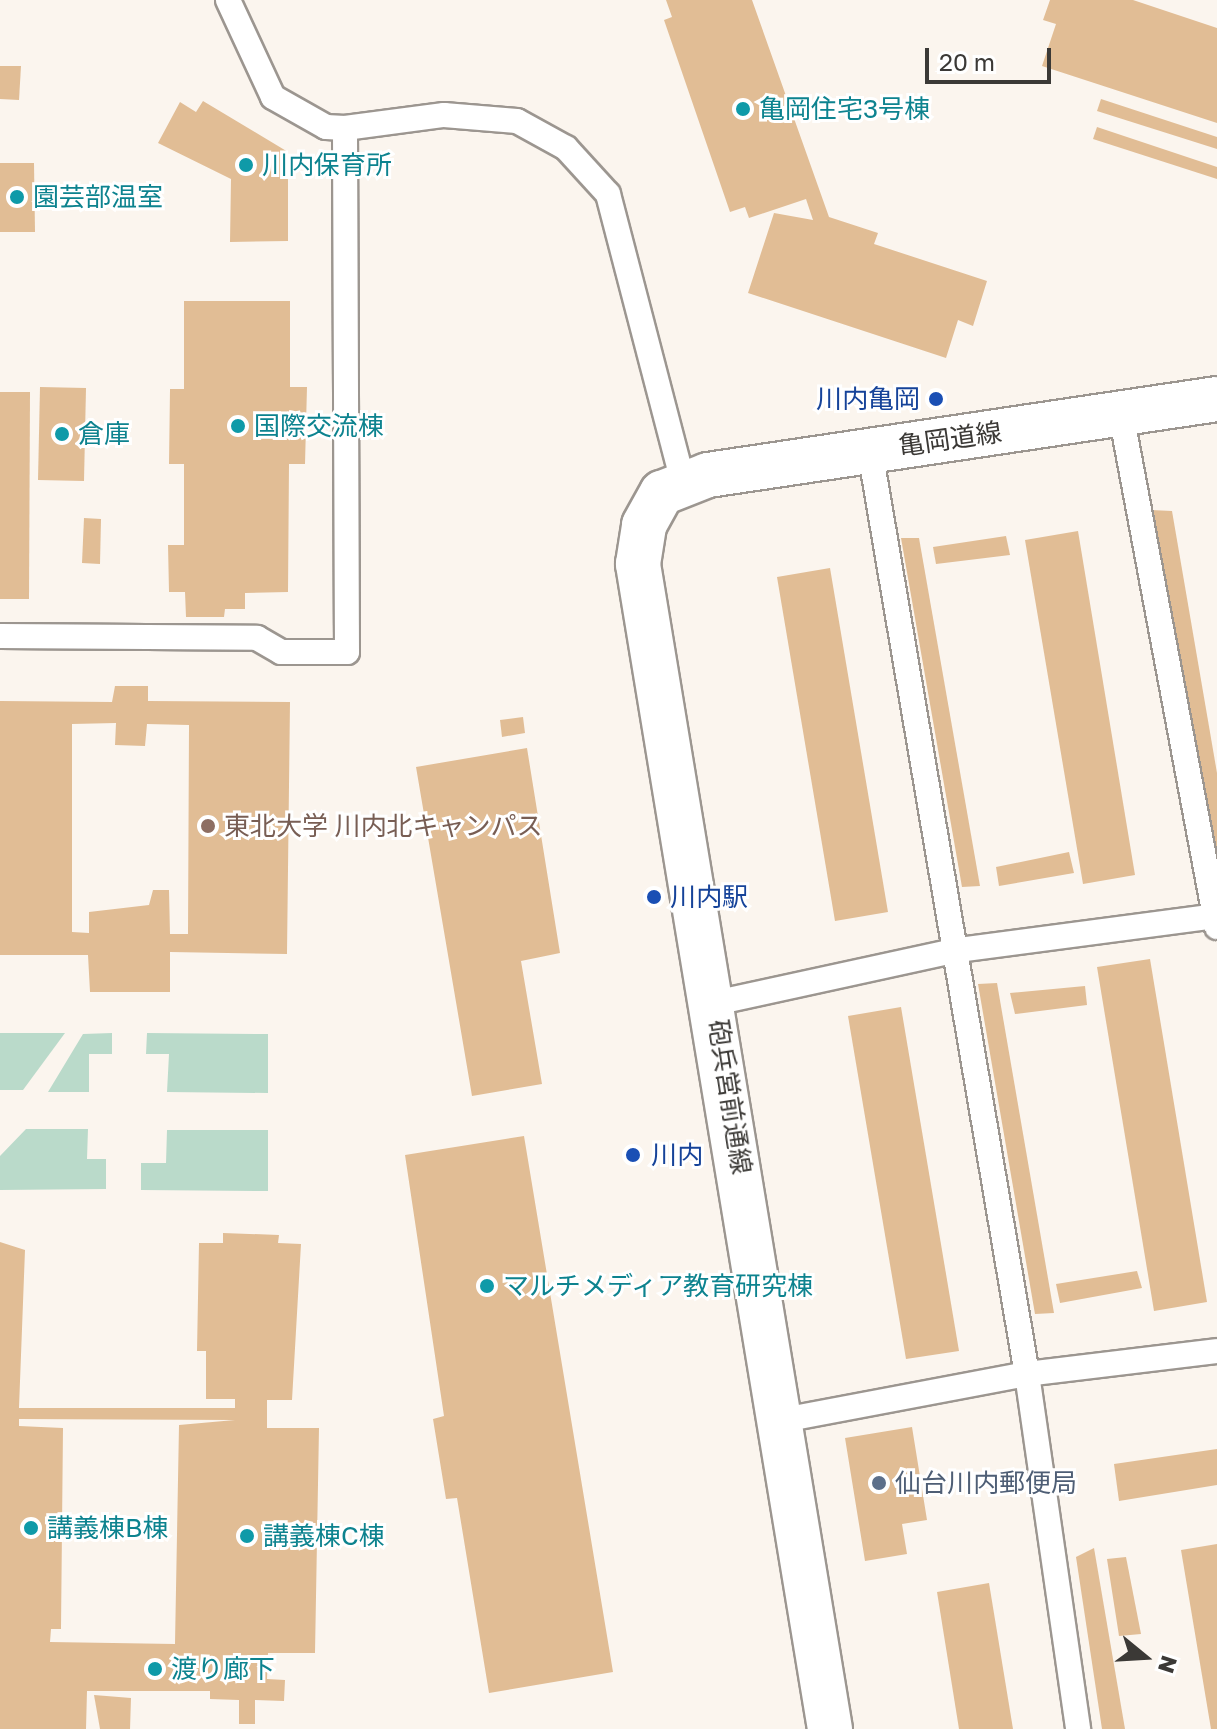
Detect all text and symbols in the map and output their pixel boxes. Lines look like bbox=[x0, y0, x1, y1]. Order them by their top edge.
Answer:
scale bar bbox=[929, 32, 1055, 82]
text: 20 m bbox=[939, 47, 995, 76]
place label: 亀岡住宅3号棟 bbox=[759, 93, 930, 125]
marker: 亀岡住宅3号棟 bbox=[734, 100, 752, 118]
place label: 川内保育所 bbox=[262, 149, 392, 181]
marker: 川内保育所 bbox=[237, 156, 255, 174]
place label: 園芸部温室 bbox=[33, 181, 163, 213]
marker: 園芸部温室 bbox=[8, 188, 26, 206]
place label: 川内亀岡 bbox=[816, 383, 920, 415]
marker: 川内亀岡 bbox=[927, 390, 945, 408]
place label: 国際交流棟 bbox=[254, 410, 384, 442]
street label: 亀岡道線 bbox=[896, 416, 1004, 462]
marker: 国際交流棟 bbox=[229, 417, 247, 435]
place label: 倉庫 bbox=[78, 418, 130, 450]
marker: 倉庫 bbox=[53, 425, 71, 443]
place label: 東北大学 川内北キャンパス bbox=[224, 810, 542, 842]
marker: 東北大学 川内北キャンパス bbox=[199, 817, 217, 835]
place label: 川内駅 bbox=[670, 881, 748, 913]
marker: 川内駅 bbox=[645, 888, 663, 906]
street label: 砲兵営前通線 bbox=[702, 1018, 758, 1176]
place label: 川内 bbox=[651, 1139, 703, 1171]
marker: 川内 bbox=[622, 1144, 644, 1166]
place label: マルチメディア教育研究棟 bbox=[503, 1270, 815, 1302]
marker: マルチメディア教育研究棟 bbox=[478, 1277, 496, 1295]
place label: 仙台川内郵便局 bbox=[895, 1467, 1077, 1499]
marker: 仙台川内郵便局 bbox=[870, 1474, 888, 1492]
place label: 講義棟B棟 bbox=[47, 1512, 168, 1544]
marker: 講義棟B棟 bbox=[22, 1519, 40, 1537]
place label: 講義棟C棟 bbox=[263, 1520, 385, 1552]
marker: 講義棟C棟 bbox=[238, 1527, 256, 1545]
north arrow bbox=[1105, 1617, 1185, 1697]
text: N bbox=[1153, 1652, 1184, 1677]
place label: 渡り廊下 bbox=[171, 1653, 275, 1685]
marker: 渡り廊下 bbox=[146, 1660, 164, 1678]

